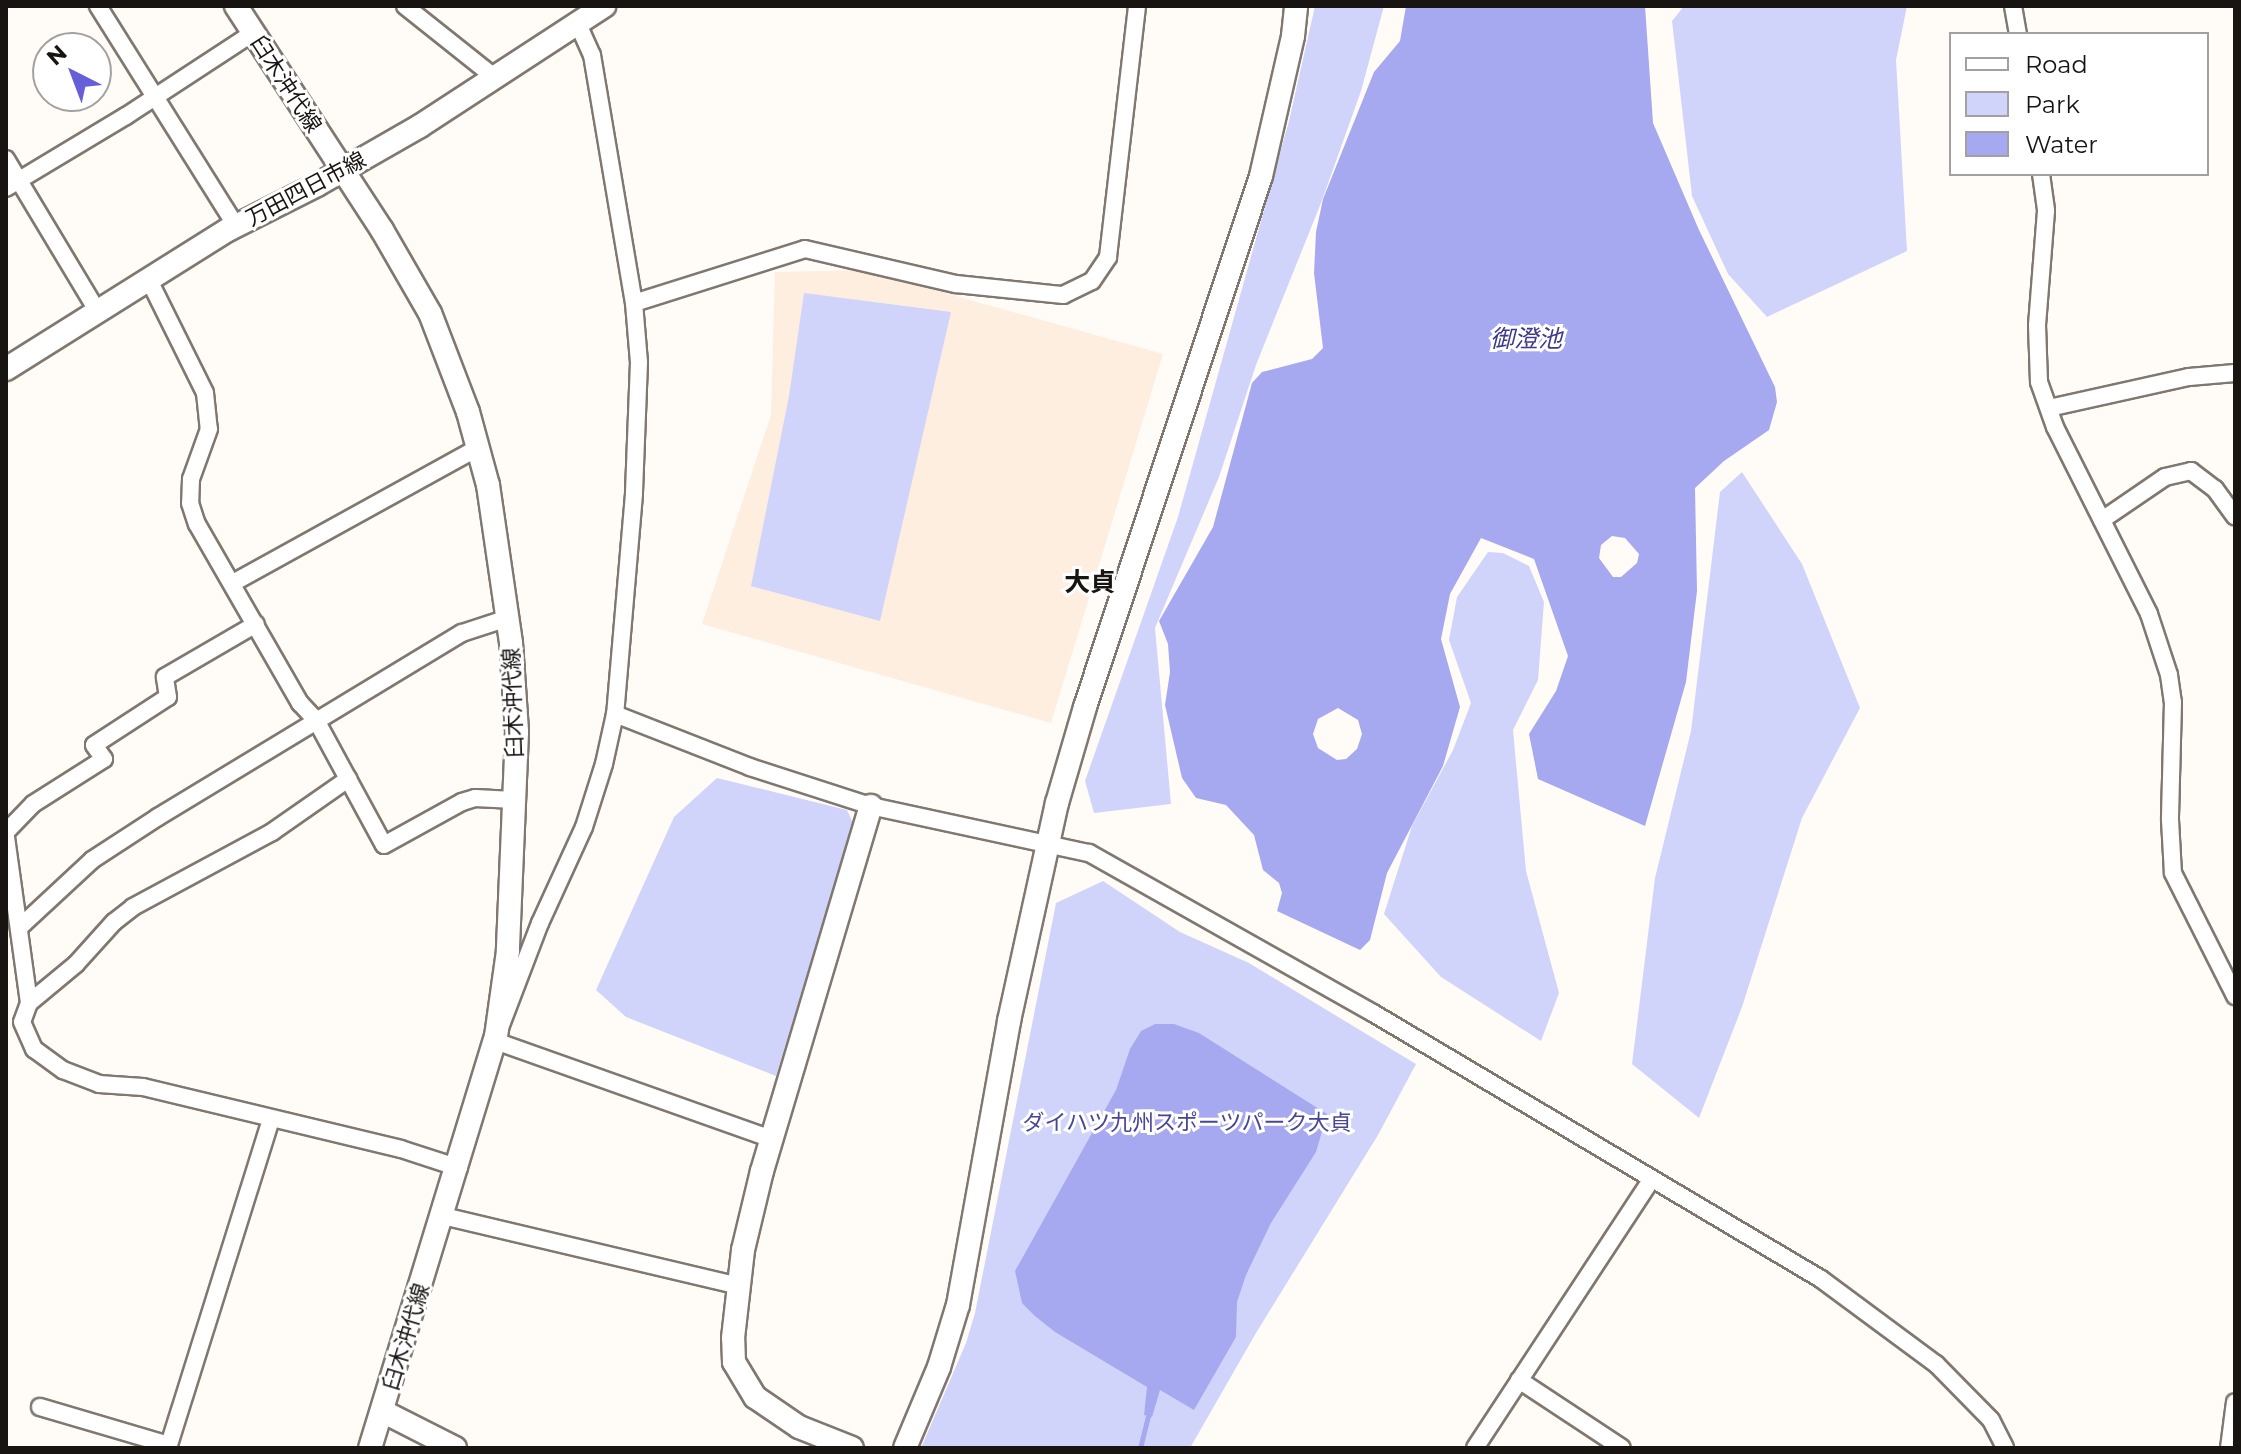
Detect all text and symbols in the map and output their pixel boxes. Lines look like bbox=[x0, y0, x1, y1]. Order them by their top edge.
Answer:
street label: 臼木沖代線 bbox=[245, 31, 327, 137]
north arrow bbox=[32, 32, 112, 112]
legend bbox=[1949, 32, 2209, 176]
text: N bbox=[41, 39, 73, 71]
text: Road bbox=[2025, 50, 2088, 79]
text: Park bbox=[2025, 90, 2080, 119]
text: Water bbox=[2025, 130, 2098, 159]
street label: 万田四日市線 bbox=[242, 146, 370, 232]
water label: 御澄池 bbox=[1490, 325, 1562, 353]
district label: 大貞 bbox=[1064, 567, 1116, 599]
street label: 臼木沖代線 bbox=[498, 648, 528, 758]
park label: ダイハツ九州スポーツパーク大貞 bbox=[1022, 1110, 1352, 1136]
street label: 臼木沖代線 bbox=[377, 1281, 435, 1393]

